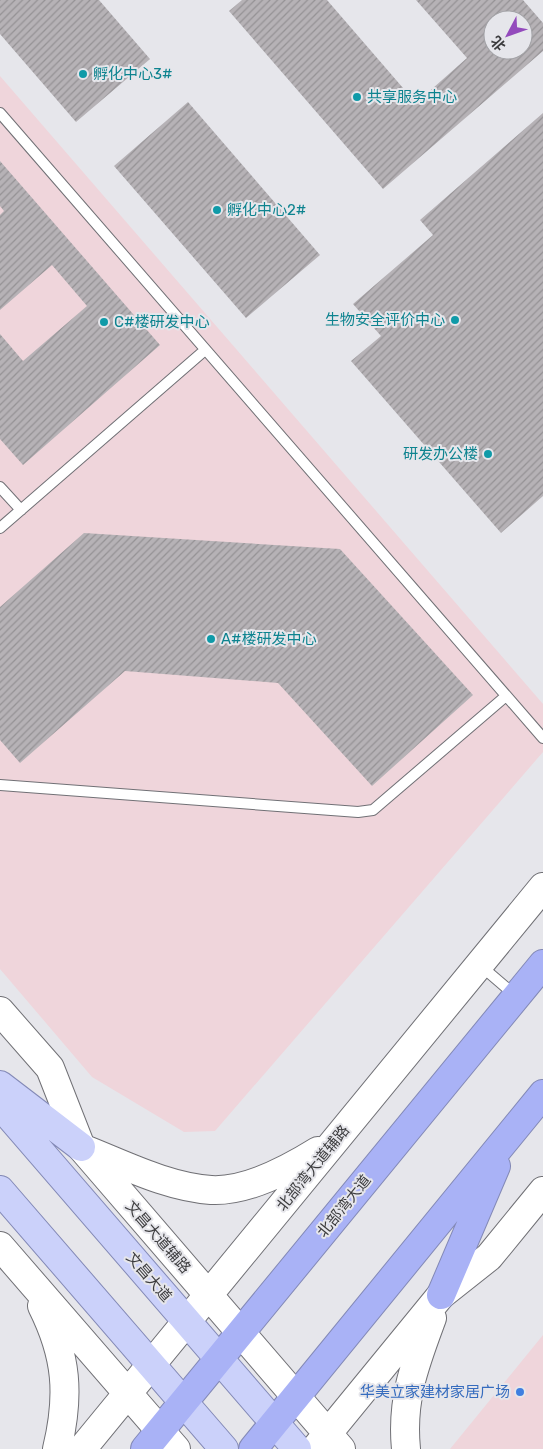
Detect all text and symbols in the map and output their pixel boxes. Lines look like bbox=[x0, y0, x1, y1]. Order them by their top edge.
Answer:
north arrow bbox=[483, 10, 533, 60]
text: 北 bbox=[488, 32, 510, 54]
place label: 孵化中心3# bbox=[93, 65, 172, 83]
marker: 孵化中心3# bbox=[77, 68, 89, 80]
place label: 共享服务中心 bbox=[367, 88, 457, 106]
marker: 共享服务中心 bbox=[351, 91, 363, 103]
place label: 孵化中心2# bbox=[227, 201, 306, 219]
marker: 孵化中心2# bbox=[211, 204, 223, 216]
place label: 生物安全评价中心 bbox=[325, 311, 445, 329]
place label: C#楼研发中心 bbox=[114, 313, 209, 331]
marker: 生物安全评价中心 bbox=[449, 314, 461, 326]
marker: C#楼研发中心 bbox=[98, 316, 110, 328]
place label: 研发办公楼 bbox=[403, 445, 478, 463]
marker: 研发办公楼 bbox=[482, 448, 494, 460]
place label: A#楼研发中心 bbox=[221, 630, 317, 648]
marker: A#楼研发中心 bbox=[205, 633, 217, 645]
street label: 北部湾大道辅路 bbox=[273, 1122, 353, 1214]
street label: 北部湾大道 bbox=[313, 1171, 375, 1241]
street label: 文昌大道辅路 bbox=[122, 1197, 194, 1277]
street label: 文昌大道 bbox=[123, 1248, 175, 1306]
place label: 华美立家建材家居广场 bbox=[360, 1383, 510, 1401]
marker: 华美立家建材家居广场 bbox=[514, 1386, 526, 1398]

